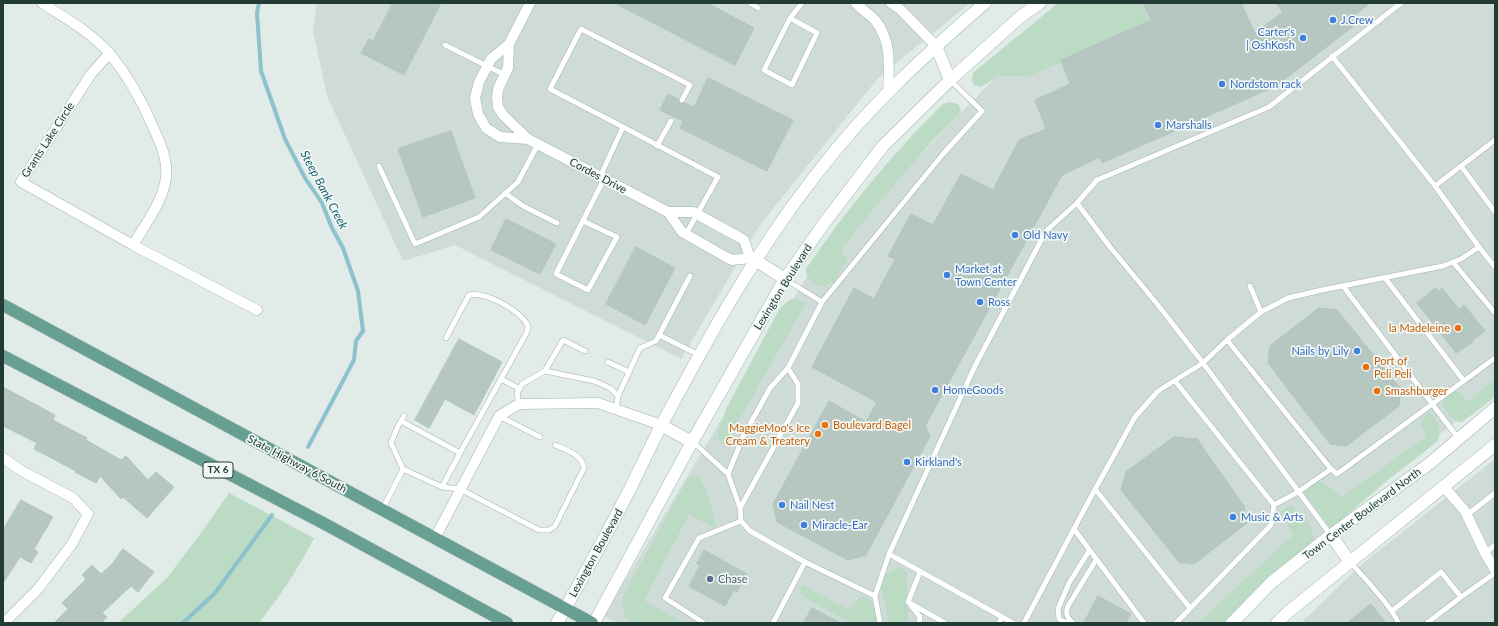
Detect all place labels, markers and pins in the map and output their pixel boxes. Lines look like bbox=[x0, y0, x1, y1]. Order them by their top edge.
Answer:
place label: J.Crew bbox=[1341, 13, 1373, 27]
marker: J.Crew bbox=[1328, 15, 1338, 25]
place label: Carter's | OshKosh bbox=[1246, 25, 1295, 51]
marker: Carter's | OshKosh bbox=[1298, 33, 1308, 43]
place label: Nordstom rack bbox=[1230, 77, 1301, 91]
marker: Nordstom rack bbox=[1217, 79, 1227, 89]
place label: Marshalls bbox=[1166, 118, 1212, 132]
marker: Marshalls bbox=[1153, 120, 1163, 130]
place label: Old Navy bbox=[1023, 228, 1068, 242]
marker: Old Navy bbox=[1010, 230, 1020, 240]
place label: Market at Town Center bbox=[955, 262, 1017, 288]
marker: Market at Town Center bbox=[942, 270, 952, 280]
place label: Ross bbox=[988, 295, 1010, 309]
marker: Ross bbox=[975, 297, 985, 307]
place label: la Madeleine bbox=[1389, 321, 1450, 335]
marker: la Madeleine bbox=[1453, 323, 1463, 333]
place label: Nails by Lily bbox=[1291, 344, 1349, 358]
marker: Nails by Lily bbox=[1352, 346, 1362, 356]
place label: Port of Peli Peli bbox=[1374, 354, 1412, 380]
marker: Port of Peli Peli bbox=[1361, 362, 1371, 372]
place label: HomeGoods bbox=[943, 383, 1004, 397]
place label: Smashburger bbox=[1385, 384, 1448, 398]
marker: HomeGoods bbox=[930, 385, 940, 395]
marker: Smashburger bbox=[1372, 386, 1382, 396]
place label: Boulevard Bagel bbox=[833, 418, 911, 432]
marker: Boulevard Bagel bbox=[820, 420, 830, 430]
place label: MaggieMoo's Ice Cream & Treatery bbox=[725, 421, 810, 447]
marker: MaggieMoo's Ice Cream & Treatery bbox=[813, 429, 823, 439]
place label: Kirkland's bbox=[915, 455, 962, 469]
marker: Kirkland's bbox=[902, 457, 912, 467]
place label: Nail Nest bbox=[790, 498, 834, 512]
marker: Nail Nest bbox=[777, 500, 787, 510]
place label: Music & Arts bbox=[1241, 510, 1304, 524]
marker: Music & Arts bbox=[1228, 512, 1238, 522]
place label: Miracle-Ear bbox=[812, 518, 868, 532]
marker: Miracle-Ear bbox=[799, 520, 809, 530]
place label: Chase bbox=[718, 572, 748, 586]
marker: Chase bbox=[705, 574, 715, 584]

